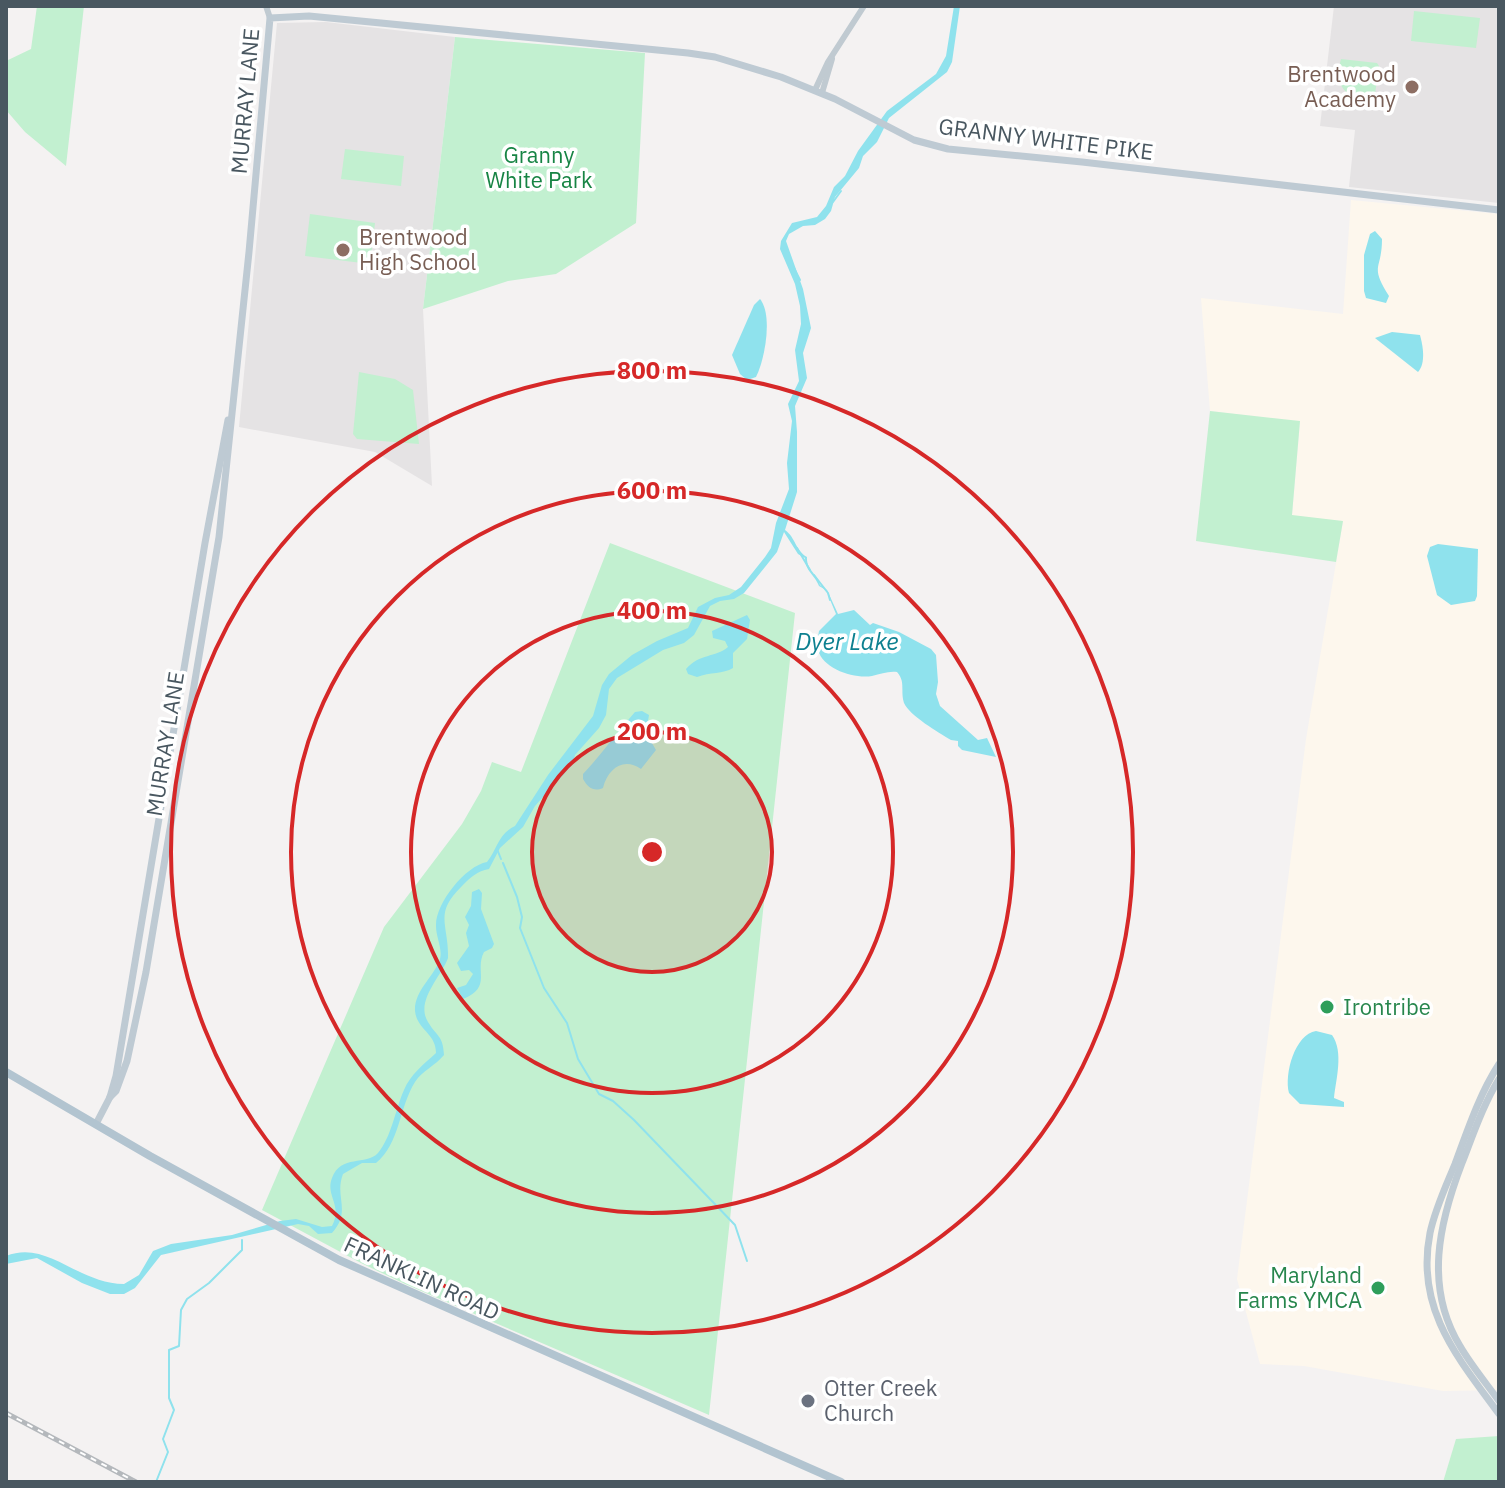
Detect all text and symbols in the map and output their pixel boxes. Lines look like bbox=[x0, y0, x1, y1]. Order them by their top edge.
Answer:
street label: MURRAY LANE bbox=[224, 27, 265, 175]
place label: Brentwood Academy bbox=[1287, 59, 1396, 113]
marker: Brentwood Academy bbox=[1403, 78, 1421, 96]
street label: GRANNY WHITE PIKE bbox=[937, 111, 1155, 166]
park label: Granny White Park bbox=[485, 140, 593, 194]
place label: Brentwood High School bbox=[359, 222, 476, 276]
marker: Brentwood High School bbox=[334, 241, 352, 259]
text: 800 m bbox=[617, 354, 687, 386]
text: 600 m bbox=[617, 474, 687, 506]
text: 400 m bbox=[617, 594, 687, 626]
water label: Dyer Lake bbox=[795, 625, 899, 657]
street label: MURRAY LANE bbox=[139, 670, 190, 818]
text: 200 m bbox=[617, 715, 687, 747]
centre of rings bbox=[638, 838, 666, 866]
place label: Irontribe bbox=[1343, 992, 1431, 1021]
marker: Irontribe bbox=[1318, 998, 1336, 1016]
street label: FRANKLIN ROAD bbox=[340, 1229, 505, 1326]
place label: Maryland Farms YMCA bbox=[1237, 1260, 1362, 1314]
marker: Maryland Farms YMCA bbox=[1369, 1279, 1387, 1297]
place label: Otter Creek Church bbox=[824, 1373, 938, 1427]
marker: Otter Creek Church bbox=[799, 1392, 817, 1410]

